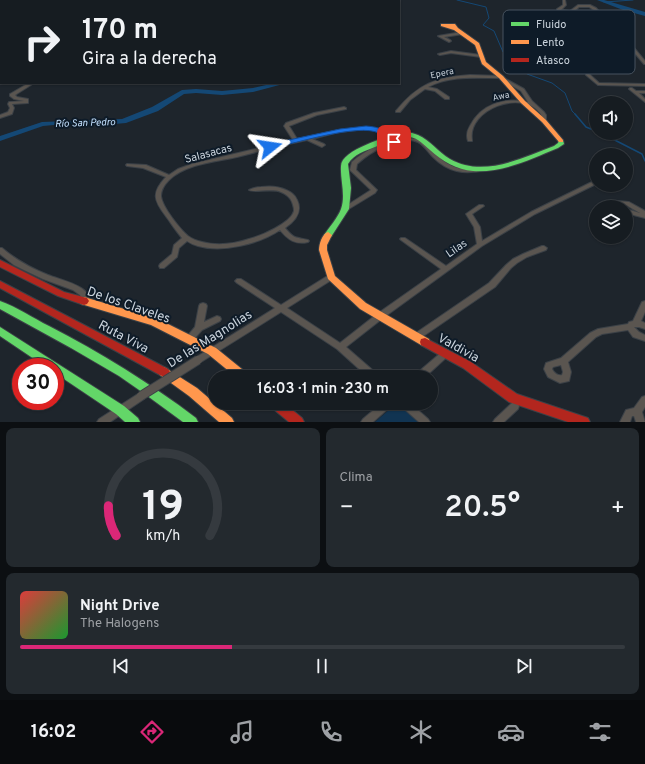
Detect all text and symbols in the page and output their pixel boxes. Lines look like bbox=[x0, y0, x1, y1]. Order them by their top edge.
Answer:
legend bbox=[503, 10, 635, 74]
text: 170 m bbox=[82, 13, 158, 49]
icon: right bbox=[16, 16, 68, 68]
text: Fluido bbox=[536, 18, 566, 32]
text: Lento bbox=[536, 36, 564, 50]
text: Gira a la derecha bbox=[82, 48, 217, 71]
text: Atasco bbox=[536, 54, 570, 68]
street label: Epera bbox=[429, 66, 455, 81]
street label: Awa bbox=[492, 89, 511, 104]
map controls bbox=[589, 96, 633, 244]
button: sound bbox=[589, 96, 633, 140]
water label: Río San Pedro bbox=[55, 116, 116, 131]
pin bbox=[377, 125, 411, 159]
position arrow bbox=[249, 126, 291, 168]
icon: arrive bbox=[383, 131, 405, 153]
street label: Salasacas bbox=[183, 141, 233, 167]
button: search bbox=[589, 148, 633, 192]
button: layers bbox=[589, 200, 633, 244]
street label: Lilas bbox=[443, 237, 470, 261]
street label: De los Claveles bbox=[85, 284, 172, 328]
street label: De las Magnolias bbox=[165, 307, 255, 372]
street label: Ruta Viva bbox=[95, 318, 151, 358]
street label: Valdivia bbox=[434, 331, 482, 367]
speed limit sign: 30 bbox=[12, 358, 64, 410]
text: 16:03 · 1 min · 230 m bbox=[257, 380, 389, 399]
text: Clima bbox=[340, 470, 373, 486]
text: 19 bbox=[142, 481, 184, 534]
text: 20.5° bbox=[444, 490, 520, 527]
text: − bbox=[340, 495, 354, 522]
text: + bbox=[611, 495, 625, 522]
text: km/h bbox=[145, 526, 180, 544]
text: Night Drive bbox=[80, 597, 160, 616]
text: The Halogens bbox=[80, 616, 159, 632]
icon: previous bbox=[110, 655, 132, 677]
icon: pause bbox=[311, 655, 333, 677]
icon: next bbox=[513, 655, 535, 677]
icon: directions bbox=[138, 718, 166, 746]
icon: music bbox=[228, 718, 256, 746]
icon: phone bbox=[317, 718, 345, 746]
icon: climate bbox=[407, 718, 435, 746]
icon: car bbox=[497, 718, 525, 746]
icon: filters bbox=[586, 718, 614, 746]
text: 16:02 bbox=[31, 721, 76, 744]

